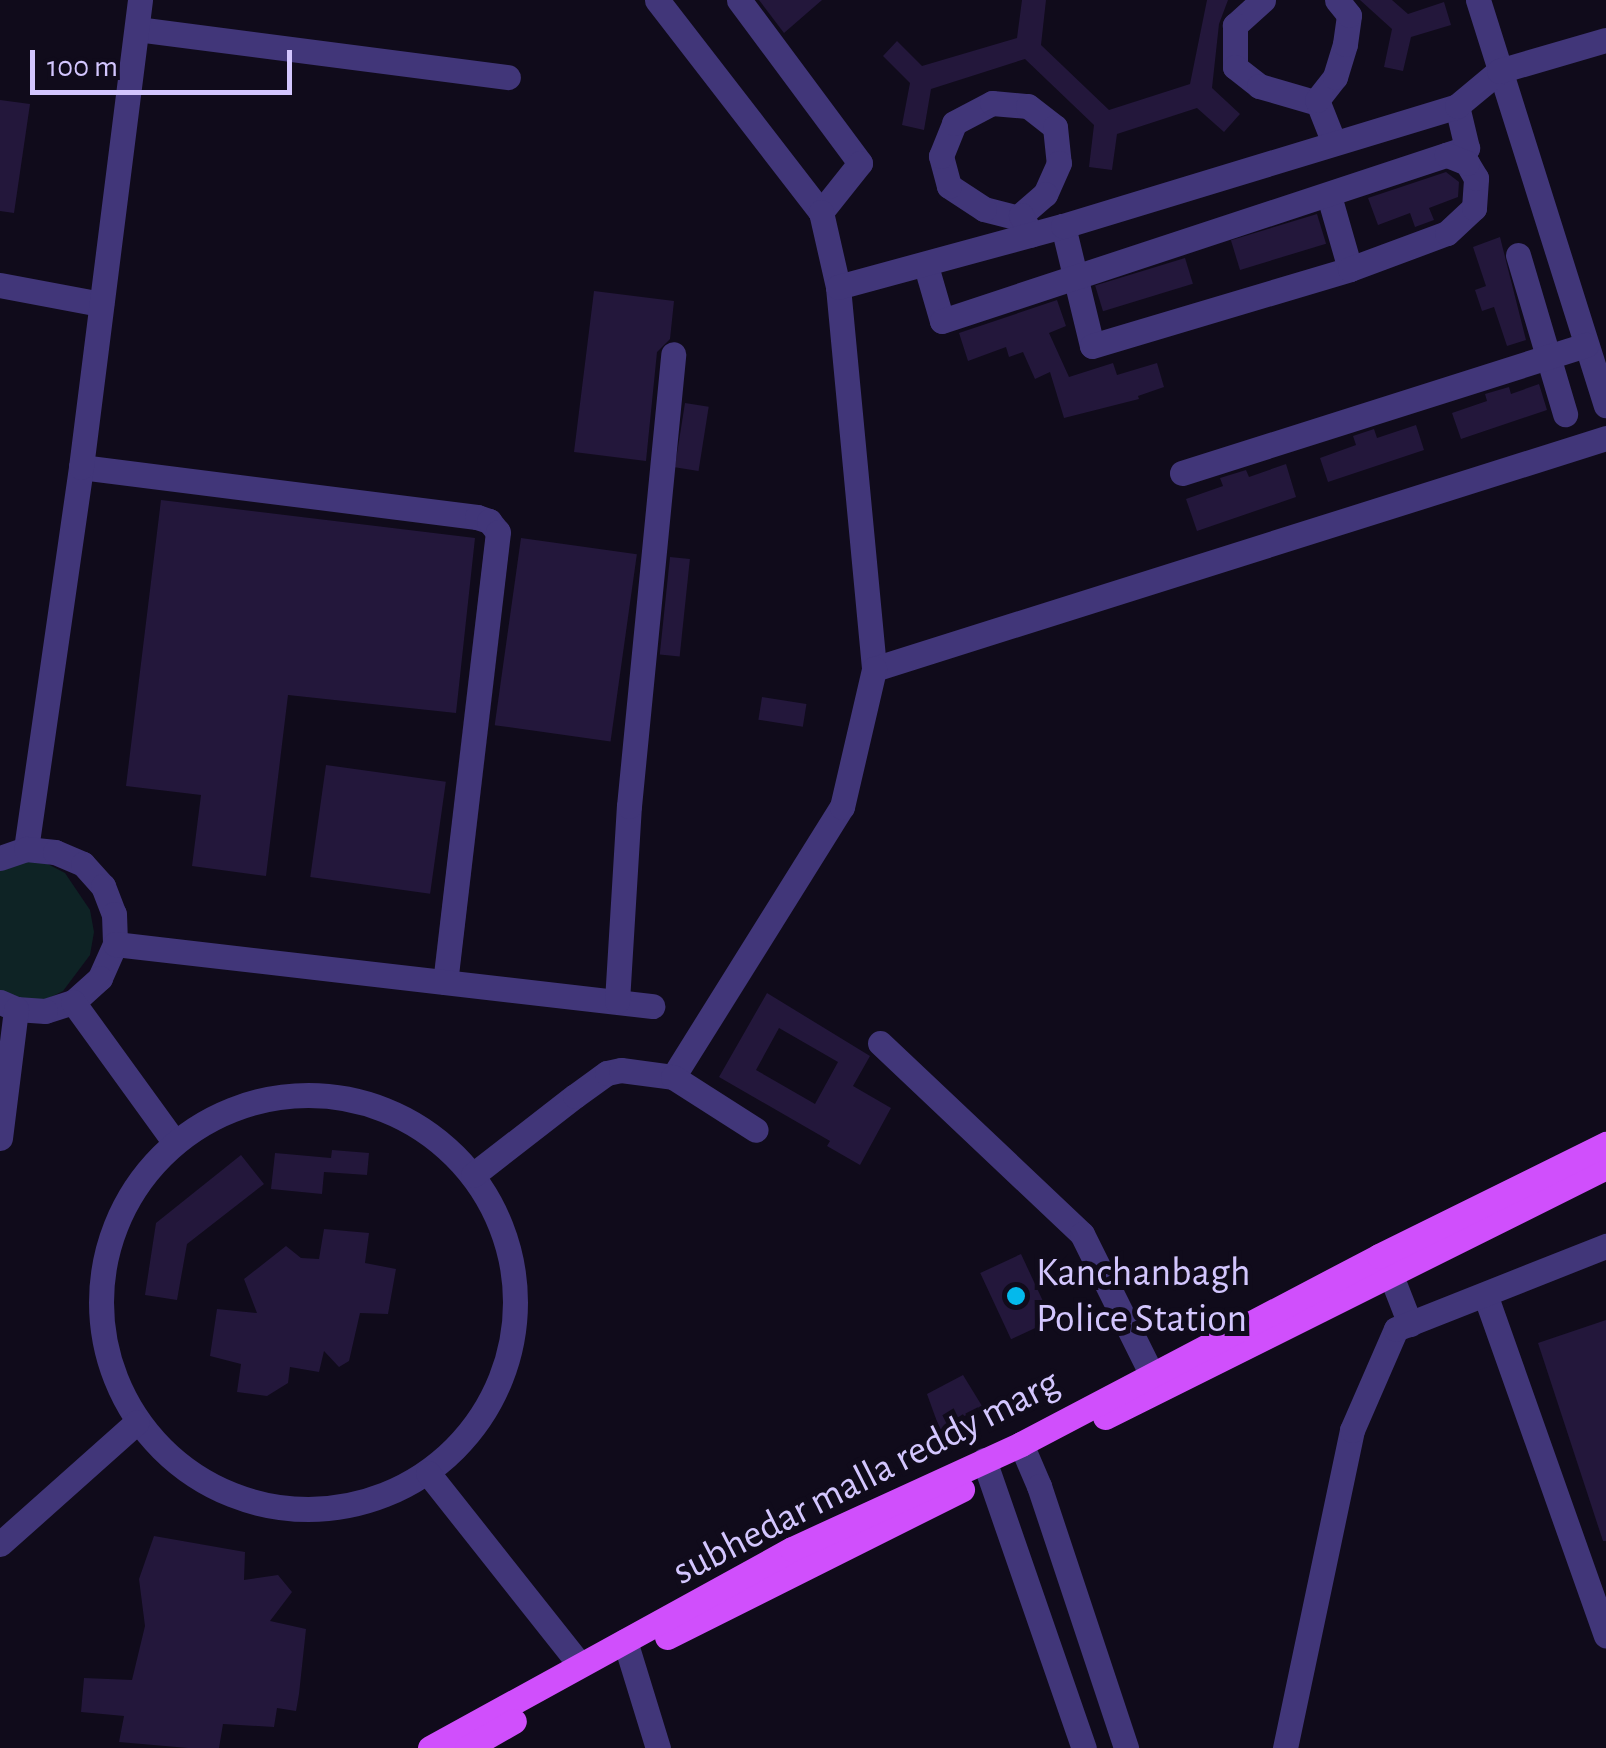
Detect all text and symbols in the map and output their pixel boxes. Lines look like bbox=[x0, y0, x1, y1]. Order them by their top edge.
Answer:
scale bar bbox=[35, 30, 298, 92]
text: 100 m bbox=[47, 52, 118, 82]
place label: Kanchanbagh Police Station bbox=[1036, 1249, 1250, 1343]
marker: Kanchanbagh Police Station bbox=[1005, 1285, 1027, 1307]
street label: subhedar malla reddy marg bbox=[665, 1359, 1067, 1595]

